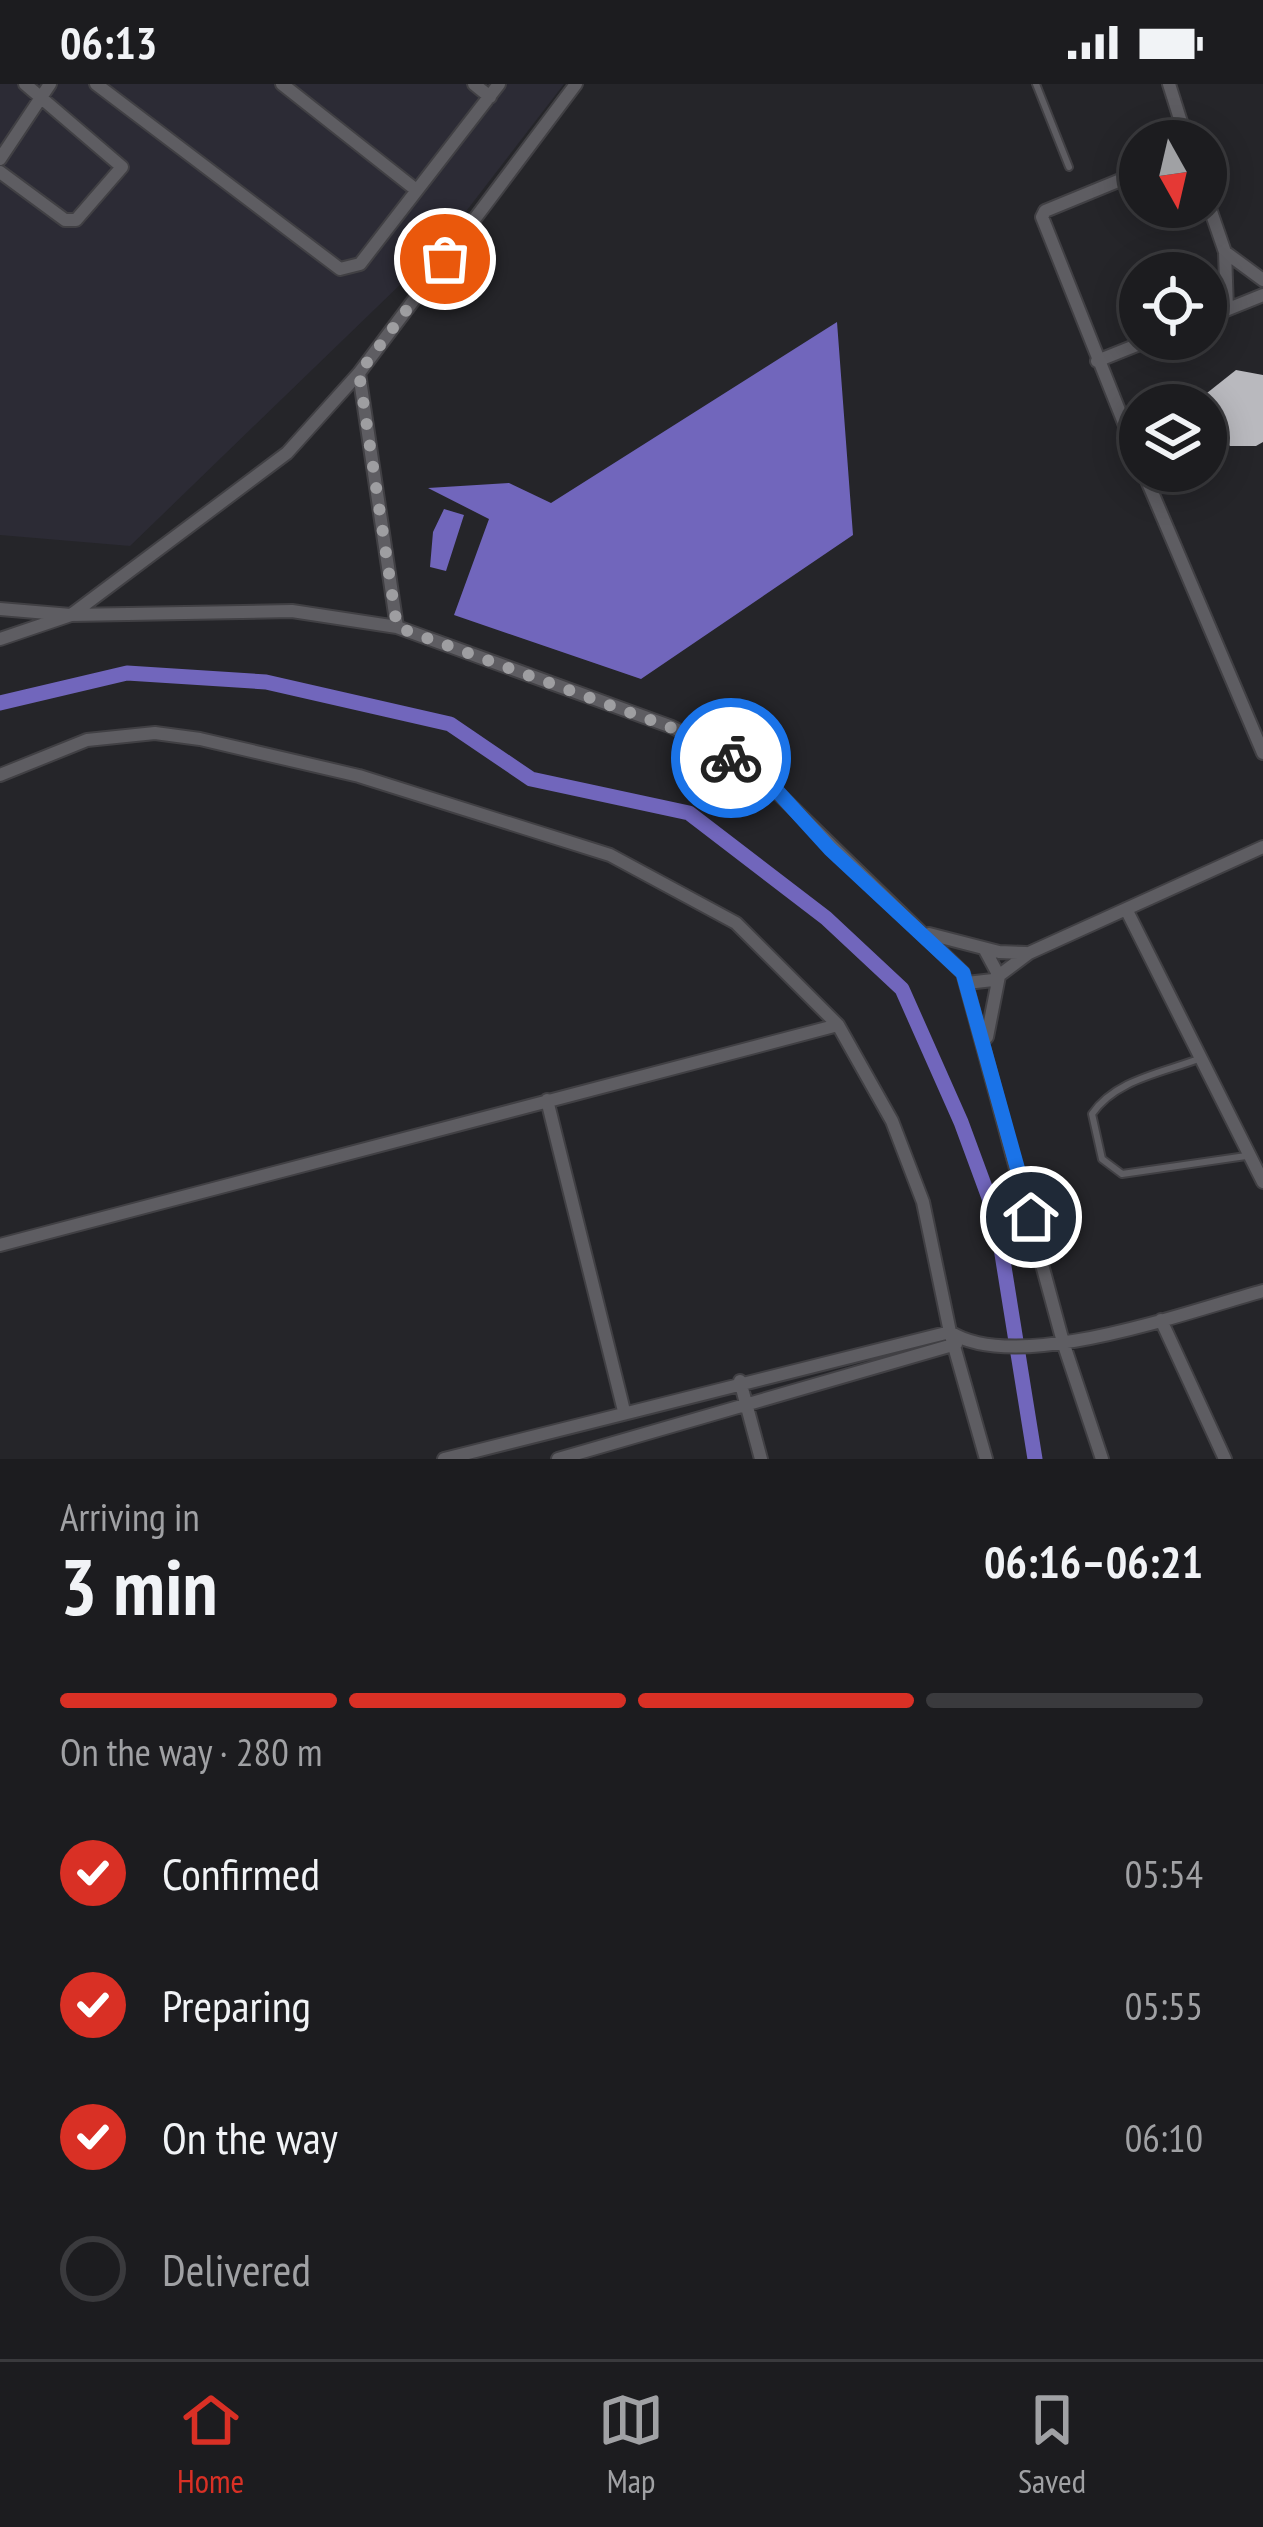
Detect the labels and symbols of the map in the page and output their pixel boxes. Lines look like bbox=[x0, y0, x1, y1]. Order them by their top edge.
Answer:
north arrow bbox=[1119, 120, 1227, 228]
pin bbox=[394, 208, 496, 310]
courier bbox=[671, 698, 791, 818]
pin bbox=[980, 1166, 1082, 1268]

